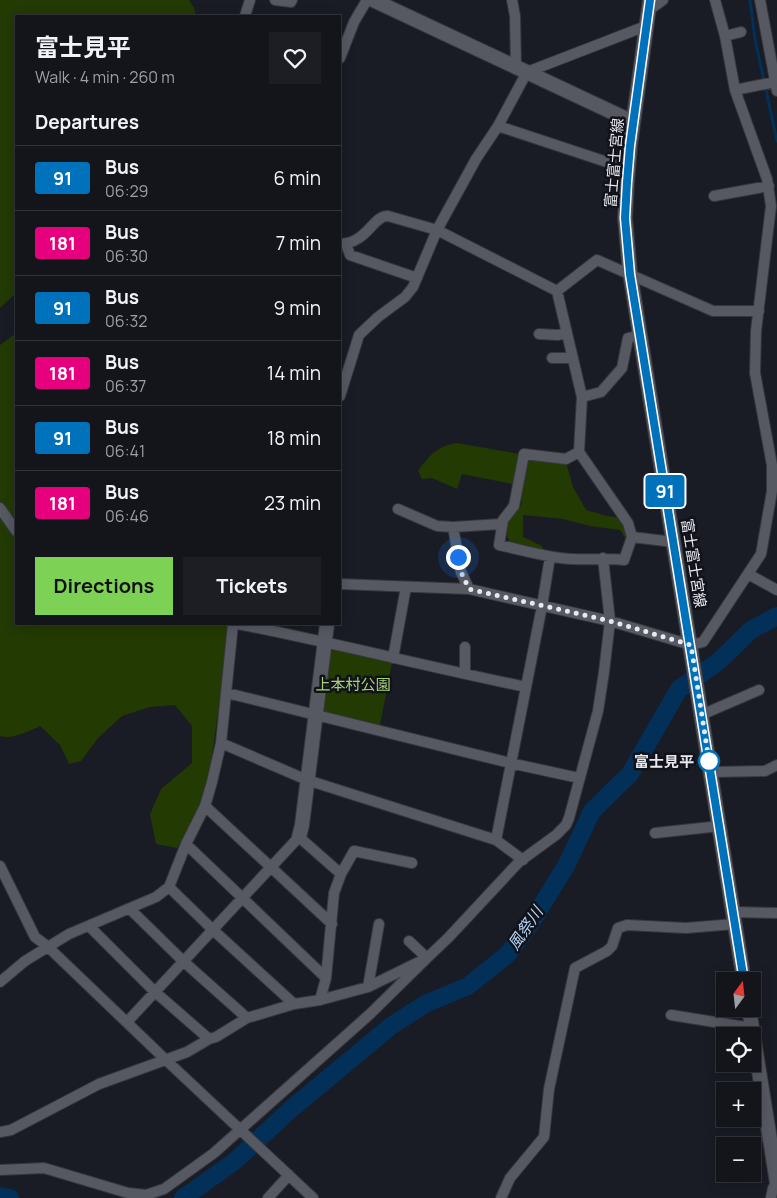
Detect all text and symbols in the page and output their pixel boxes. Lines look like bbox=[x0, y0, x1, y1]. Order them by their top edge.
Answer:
text: 富士見平 bbox=[35, 30, 131, 63]
button: heart bbox=[269, 32, 321, 84]
text: Walk · 4 min · 260 m bbox=[35, 66, 175, 88]
text: Departures bbox=[35, 109, 139, 135]
street label: 富士富士宮線 bbox=[600, 117, 628, 209]
text: Bus bbox=[105, 154, 139, 180]
text: 6 min bbox=[274, 165, 321, 191]
text: 91 bbox=[53, 166, 72, 190]
text: 06:29 bbox=[105, 180, 149, 202]
text: Bus bbox=[105, 219, 139, 245]
text: 7 min bbox=[276, 230, 321, 256]
text: 181 bbox=[49, 231, 76, 255]
text: 06:30 bbox=[105, 245, 148, 267]
text: Bus bbox=[105, 284, 139, 310]
text: 9 min bbox=[274, 295, 321, 321]
text: 91 bbox=[53, 296, 72, 320]
text: 06:32 bbox=[105, 310, 147, 332]
text: Bus bbox=[105, 349, 139, 375]
text: 14 min bbox=[267, 360, 321, 386]
text: 181 bbox=[49, 361, 76, 385]
text: 06:37 bbox=[105, 375, 146, 397]
text: Bus bbox=[105, 414, 139, 440]
text: 18 min bbox=[267, 425, 321, 451]
text: 91 bbox=[53, 426, 72, 450]
text: 06:41 bbox=[105, 440, 145, 462]
line badge: 91 bbox=[642, 475, 688, 507]
text: Bus bbox=[105, 479, 139, 505]
text: 91 bbox=[655, 479, 675, 503]
text: 23 min bbox=[264, 490, 321, 516]
text: 181 bbox=[49, 491, 76, 515]
text: 06:46 bbox=[105, 505, 149, 527]
street label: 富士富士宮線 bbox=[677, 517, 711, 609]
your location bbox=[446, 545, 471, 570]
button: Directions bbox=[35, 557, 173, 615]
button: Tickets bbox=[183, 557, 321, 615]
park label: 上本村公園 bbox=[315, 674, 391, 695]
marker: 富士見平 bbox=[698, 750, 720, 772]
place label: 富士見平 bbox=[634, 751, 694, 772]
water label: 風祭川 bbox=[502, 900, 549, 954]
north arrow bbox=[716, 972, 761, 1018]
map controls bbox=[716, 972, 761, 1182]
button: locate bbox=[716, 1027, 761, 1072]
button: + bbox=[716, 1082, 761, 1127]
button: − bbox=[716, 1137, 761, 1182]

